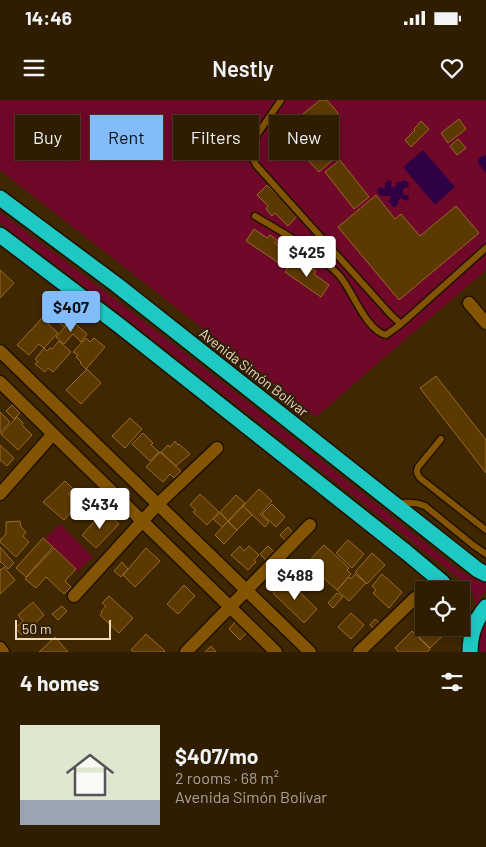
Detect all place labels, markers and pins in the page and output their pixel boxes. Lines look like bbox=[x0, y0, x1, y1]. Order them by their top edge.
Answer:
pin: $425 bbox=[277, 236, 337, 278]
pin: $407 bbox=[41, 290, 101, 333]
pin: $434 bbox=[70, 488, 130, 530]
pin: $488 bbox=[265, 558, 325, 601]

